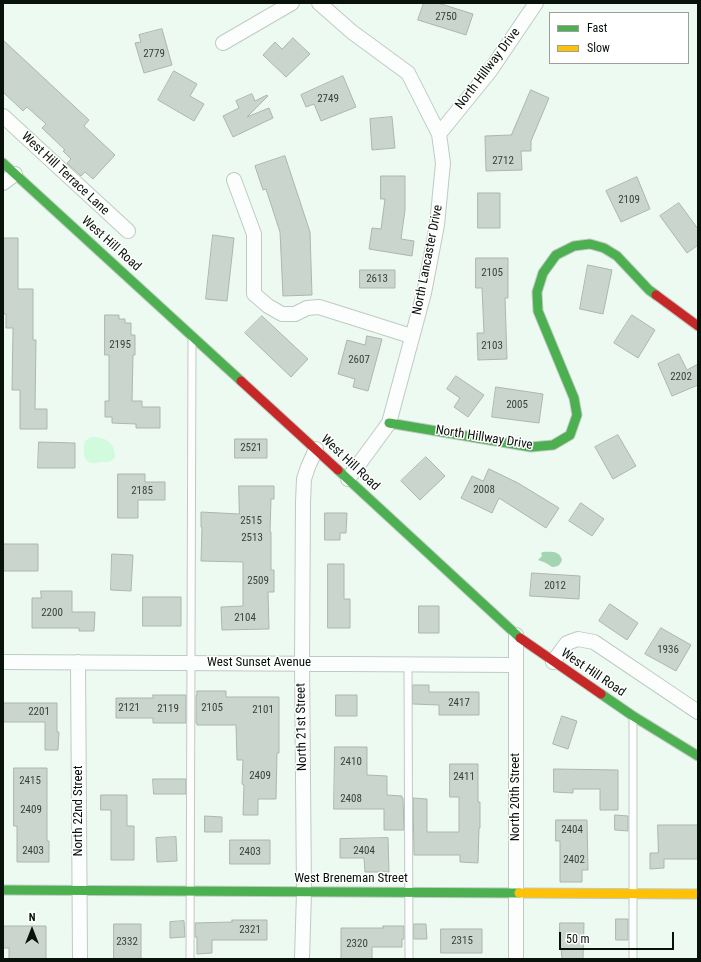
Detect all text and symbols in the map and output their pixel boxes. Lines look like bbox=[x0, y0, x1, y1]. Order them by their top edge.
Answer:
house number: 2750 bbox=[435, 10, 457, 24]
legend bbox=[549, 12, 689, 64]
text: Fast bbox=[587, 21, 607, 35]
street label: North Hillway Drive bbox=[452, 25, 524, 113]
text: Slow bbox=[587, 41, 610, 55]
house number: 2779 bbox=[143, 47, 165, 61]
house number: 2749 bbox=[317, 92, 339, 106]
street label: West Hill Terrace Lane bbox=[18, 129, 112, 219]
house number: 2712 bbox=[492, 154, 514, 168]
house number: 2109 bbox=[618, 193, 640, 207]
street label: North Lancaster Drive bbox=[410, 204, 446, 316]
street label: West Hill Road bbox=[78, 213, 144, 275]
house number: 2105 bbox=[481, 266, 503, 280]
house number: 2613 bbox=[366, 272, 388, 286]
house number: 2195 bbox=[109, 338, 131, 352]
house number: 2103 bbox=[481, 339, 503, 353]
house number: 2607 bbox=[348, 353, 370, 367]
house number: 2202 bbox=[670, 370, 692, 384]
house number: 2005 bbox=[506, 398, 528, 412]
street label: North Hillway Drive bbox=[434, 423, 534, 453]
street label: West Hill Road bbox=[317, 432, 383, 494]
house number: 2521 bbox=[240, 441, 262, 455]
house number: 2008 bbox=[473, 483, 495, 497]
house number: 2185 bbox=[131, 484, 153, 498]
house number: 2515 bbox=[240, 514, 262, 528]
house number: 2513 bbox=[241, 531, 263, 545]
house number: 2509 bbox=[247, 574, 269, 588]
house number: 2012 bbox=[544, 579, 566, 593]
house number: 2200 bbox=[41, 606, 63, 620]
house number: 2104 bbox=[234, 611, 256, 625]
house number: 1936 bbox=[657, 643, 679, 657]
street label: West Hill Road bbox=[558, 646, 628, 700]
street label: West Sunset Avenue bbox=[207, 655, 311, 671]
street label: North 21st Street bbox=[293, 683, 311, 771]
house number: 2417 bbox=[448, 696, 470, 710]
house number: 2121 bbox=[118, 701, 140, 715]
house number: 2105 bbox=[201, 701, 223, 715]
house number: 2119 bbox=[157, 702, 179, 716]
house number: 2101 bbox=[252, 703, 274, 717]
house number: 2201 bbox=[28, 705, 50, 719]
street label: North 20th Street bbox=[508, 753, 524, 841]
house number: 2410 bbox=[340, 755, 362, 769]
street label: North 22nd Street bbox=[71, 766, 87, 856]
house number: 2409 bbox=[249, 769, 271, 783]
house number: 2411 bbox=[453, 770, 475, 784]
house number: 2415 bbox=[19, 774, 41, 788]
house number: 2408 bbox=[340, 792, 362, 806]
house number: 2409 bbox=[20, 803, 42, 817]
house number: 2404 bbox=[561, 823, 583, 837]
house number: 2403 bbox=[22, 844, 44, 858]
house number: 2404 bbox=[353, 844, 375, 858]
house number: 2403 bbox=[239, 845, 261, 859]
house number: 2402 bbox=[563, 853, 585, 867]
street label: West Breneman Street bbox=[294, 871, 408, 887]
north arrow bbox=[12, 910, 52, 950]
text: N bbox=[29, 911, 35, 924]
house number: 2321 bbox=[239, 923, 261, 937]
scale bar bbox=[561, 924, 676, 950]
text: 50 m bbox=[566, 932, 590, 946]
house number: 2315 bbox=[451, 934, 473, 948]
house number: 2332 bbox=[116, 935, 138, 949]
house number: 2320 bbox=[346, 937, 368, 951]

